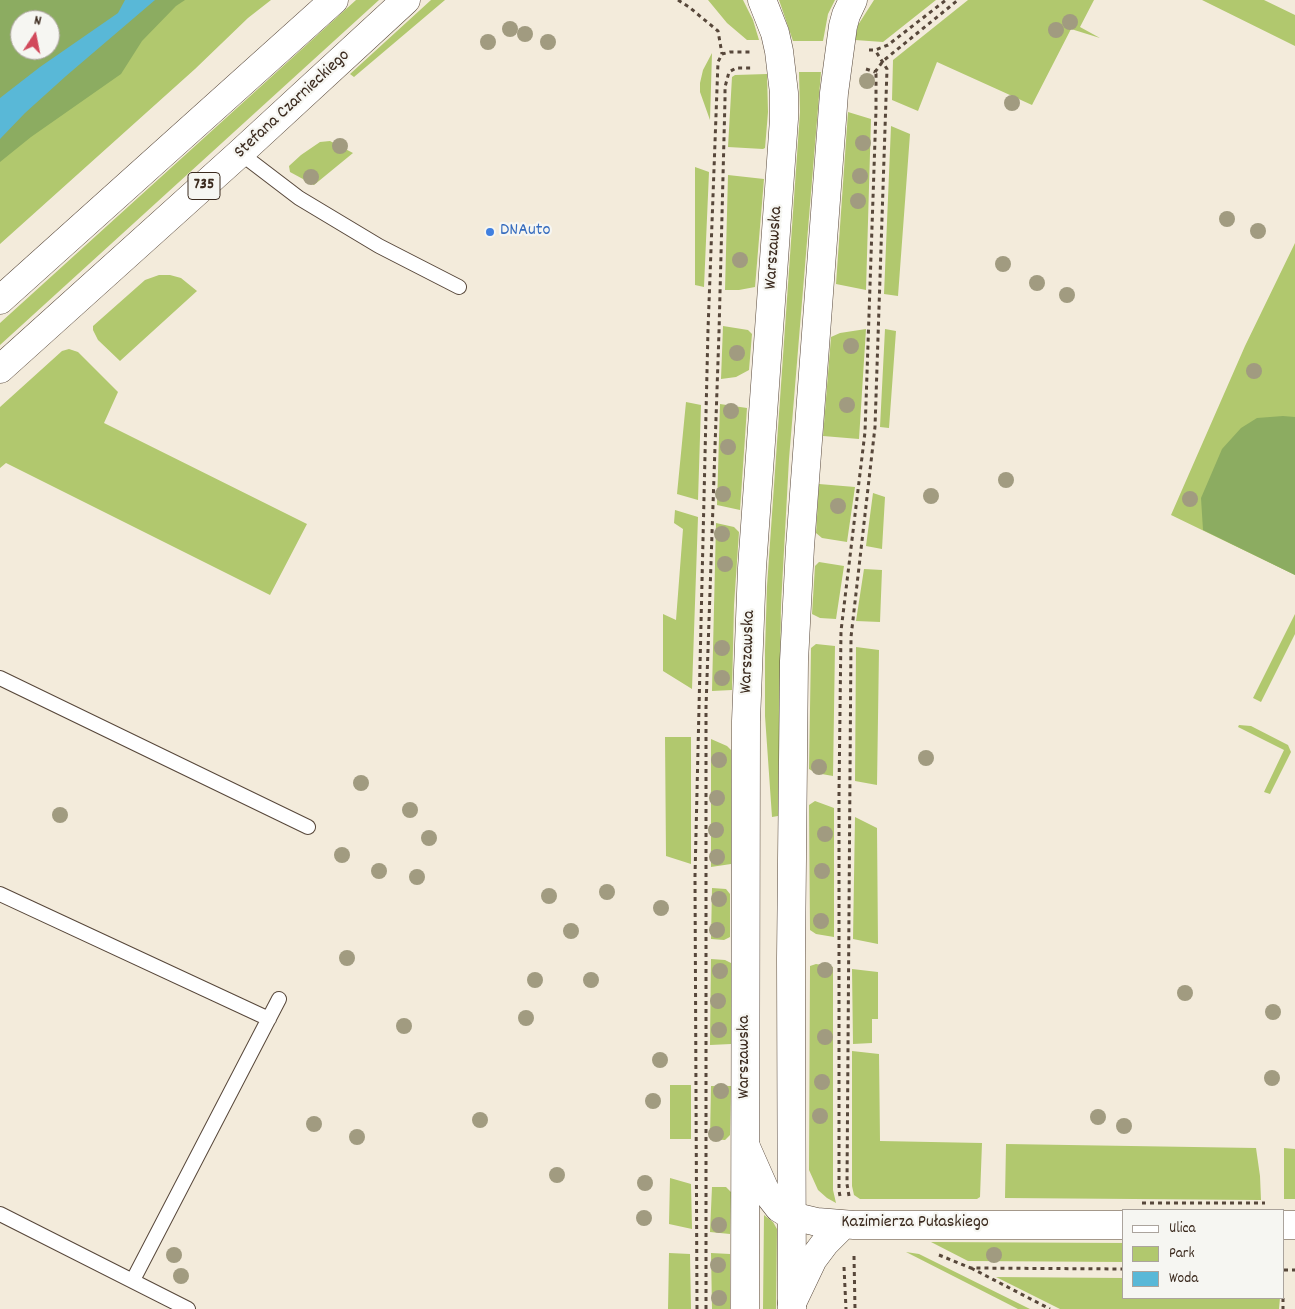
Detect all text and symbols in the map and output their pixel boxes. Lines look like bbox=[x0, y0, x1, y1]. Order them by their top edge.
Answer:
north arrow bbox=[10, 10, 60, 60]
text: N bbox=[32, 11, 43, 32]
street label: Stefana Czarnieckiego bbox=[231, 46, 355, 164]
road number: 735 bbox=[188, 172, 220, 200]
street label: Warszawska bbox=[761, 206, 789, 290]
place label: DNAuto bbox=[500, 221, 550, 243]
marker: DNAuto bbox=[484, 226, 496, 238]
street label: Warszawska bbox=[737, 610, 761, 694]
street label: Warszawska bbox=[735, 1015, 757, 1099]
legend bbox=[1122, 1209, 1285, 1299]
street label: Kazimierza Pułaskiego bbox=[841, 1213, 989, 1235]
text: Ulica bbox=[1169, 1218, 1196, 1240]
text: Park bbox=[1169, 1243, 1195, 1265]
text: Woda bbox=[1169, 1268, 1198, 1290]

